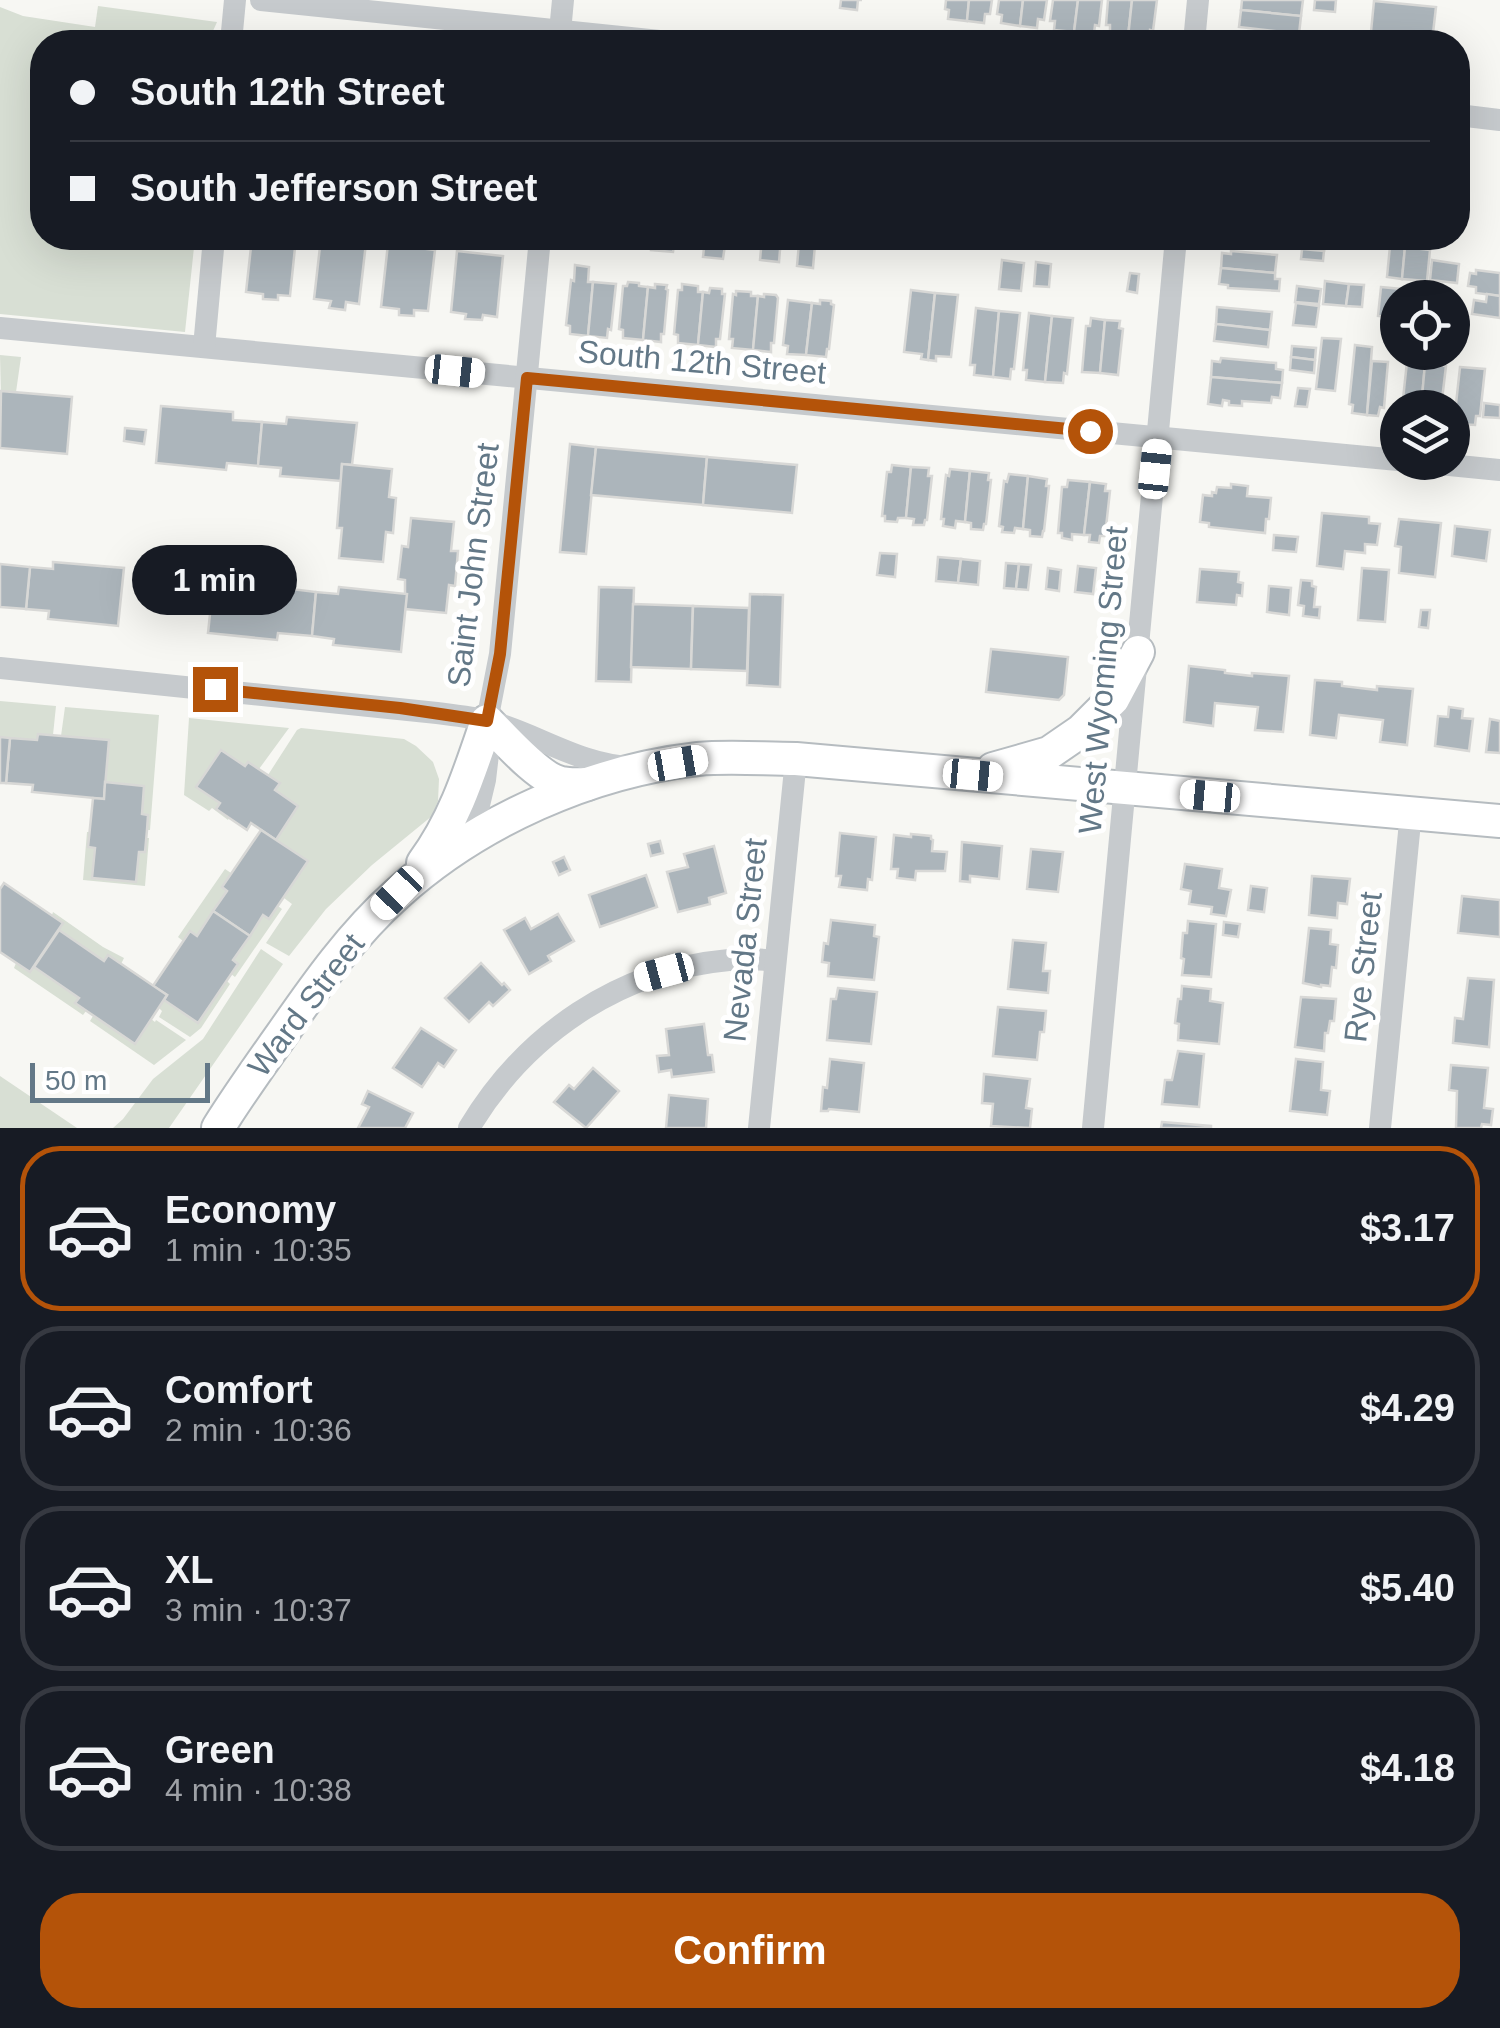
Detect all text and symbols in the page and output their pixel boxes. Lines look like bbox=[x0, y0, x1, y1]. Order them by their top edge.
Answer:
text: South 12th Street bbox=[130, 71, 445, 113]
text: South Jefferson Street bbox=[130, 167, 538, 209]
map controls bbox=[1380, 280, 1470, 480]
button: locate bbox=[1380, 280, 1470, 370]
street label: South 12th Street bbox=[576, 333, 828, 391]
car bbox=[424, 353, 486, 389]
button: layers bbox=[1380, 390, 1470, 480]
route start bbox=[1068, 409, 1113, 454]
car bbox=[1137, 438, 1173, 500]
street label: Saint John Street bbox=[440, 441, 506, 689]
street label: West Wyoming Street bbox=[1072, 525, 1134, 835]
callout: 1 min bbox=[132, 544, 298, 614]
text: 1 min bbox=[173, 562, 256, 598]
route end bbox=[193, 667, 238, 712]
car bbox=[646, 743, 710, 783]
car bbox=[942, 757, 1004, 793]
car bbox=[1179, 778, 1241, 814]
street label: Nevada Street bbox=[716, 836, 774, 1044]
car bbox=[365, 861, 429, 925]
street label: Rye Street bbox=[1337, 890, 1389, 1044]
street label: Ward Street bbox=[241, 926, 371, 1084]
car bbox=[631, 950, 697, 994]
scale bar bbox=[30, 1058, 210, 1102]
text: 50 m bbox=[45, 1065, 107, 1096]
icon: car bbox=[45, 1184, 135, 1274]
text: Economy bbox=[165, 1189, 336, 1231]
text: $3.17 bbox=[1360, 1207, 1455, 1249]
text: 1 min · 10:35 bbox=[165, 1232, 352, 1268]
icon: car bbox=[45, 1364, 135, 1454]
text: Comfort bbox=[165, 1369, 313, 1411]
text: $4.29 bbox=[1360, 1387, 1455, 1429]
text: 2 min · 10:36 bbox=[165, 1412, 352, 1448]
icon: car bbox=[45, 1544, 135, 1634]
text: XL bbox=[165, 1549, 214, 1591]
text: $5.40 bbox=[1360, 1567, 1455, 1609]
text: 3 min · 10:37 bbox=[165, 1592, 352, 1628]
icon: car bbox=[45, 1724, 135, 1814]
text: Green bbox=[165, 1729, 275, 1771]
text: $4.18 bbox=[1360, 1747, 1455, 1789]
text: 4 min · 10:38 bbox=[165, 1772, 352, 1808]
button: Confirm bbox=[40, 1893, 1460, 2008]

